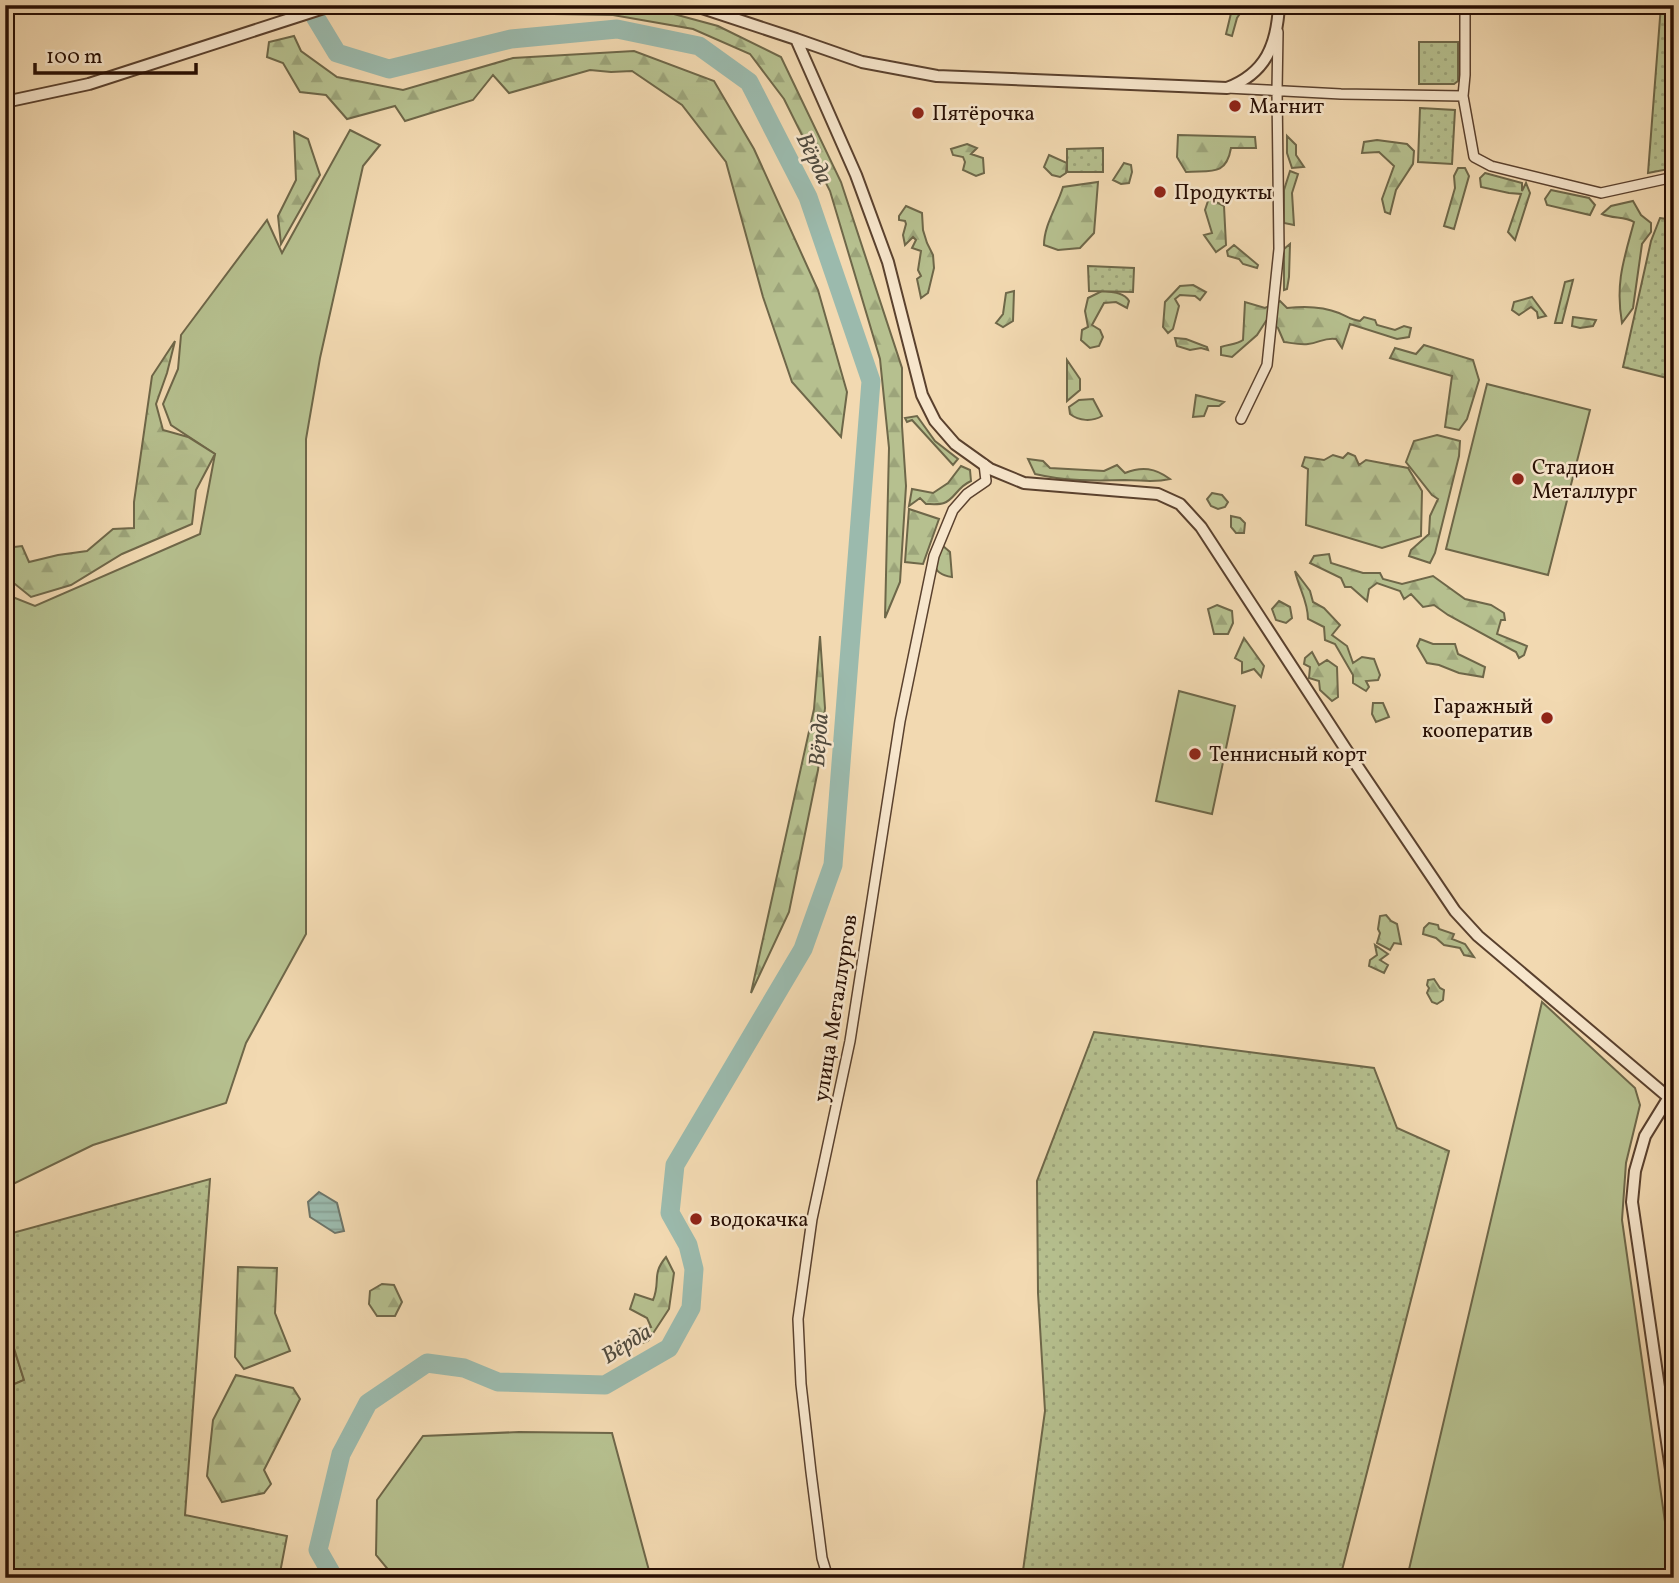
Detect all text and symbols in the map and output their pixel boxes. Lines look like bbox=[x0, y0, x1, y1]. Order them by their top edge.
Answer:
scale bar bbox=[35, 32, 196, 76]
text: 100 m bbox=[46, 43, 103, 72]
place label: Магнит bbox=[1249, 93, 1325, 122]
marker: Магнит bbox=[1227, 98, 1243, 114]
place label: Пятёрочка bbox=[932, 100, 1035, 129]
marker: Пятёрочка bbox=[910, 105, 926, 121]
water label: Вёрда bbox=[787, 128, 840, 190]
place label: Продукты bbox=[1174, 179, 1273, 208]
marker: Продукты bbox=[1152, 184, 1168, 200]
place label: Стадион Металлург bbox=[1532, 454, 1637, 507]
marker: Стадион Металлург bbox=[1510, 471, 1526, 487]
place label: Гаражный кооператив bbox=[1422, 693, 1533, 746]
marker: Гаражный кооператив bbox=[1539, 710, 1555, 726]
water label: Вёрда bbox=[802, 712, 838, 768]
place label: Теннисный корт bbox=[1209, 741, 1367, 770]
marker: Теннисный корт bbox=[1187, 746, 1203, 762]
street label: улица Металлургов bbox=[807, 912, 866, 1104]
place label: водокачка bbox=[710, 1206, 809, 1235]
marker: водокачка bbox=[688, 1211, 704, 1227]
water label: Вёрда bbox=[596, 1317, 659, 1373]

